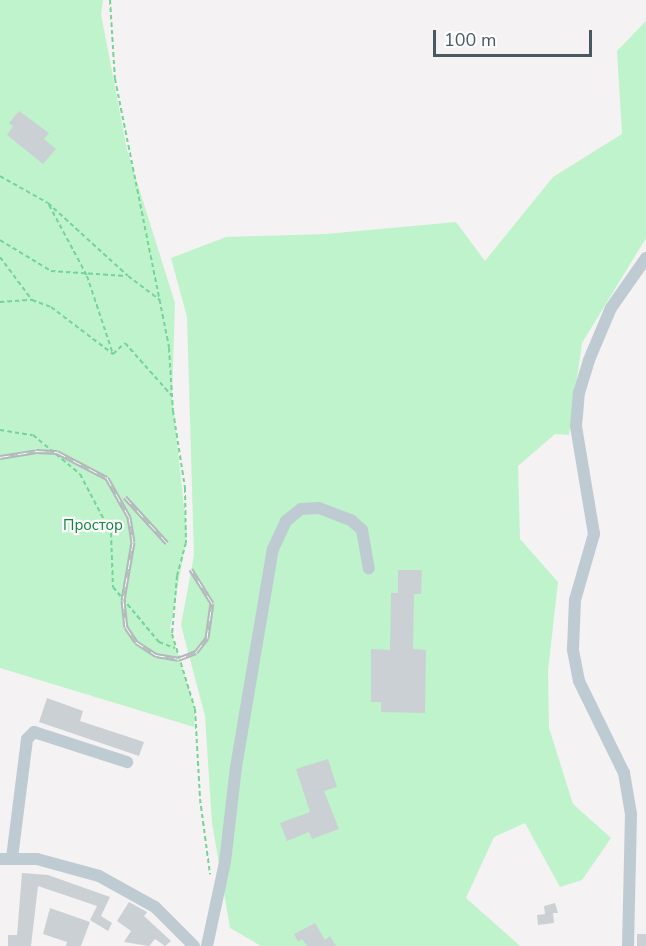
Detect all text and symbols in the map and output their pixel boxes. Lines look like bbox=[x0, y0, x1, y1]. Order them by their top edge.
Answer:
scale bar bbox=[436, 18, 595, 56]
text: 100 m bbox=[444, 28, 496, 52]
park label: Простор bbox=[63, 517, 123, 535]

